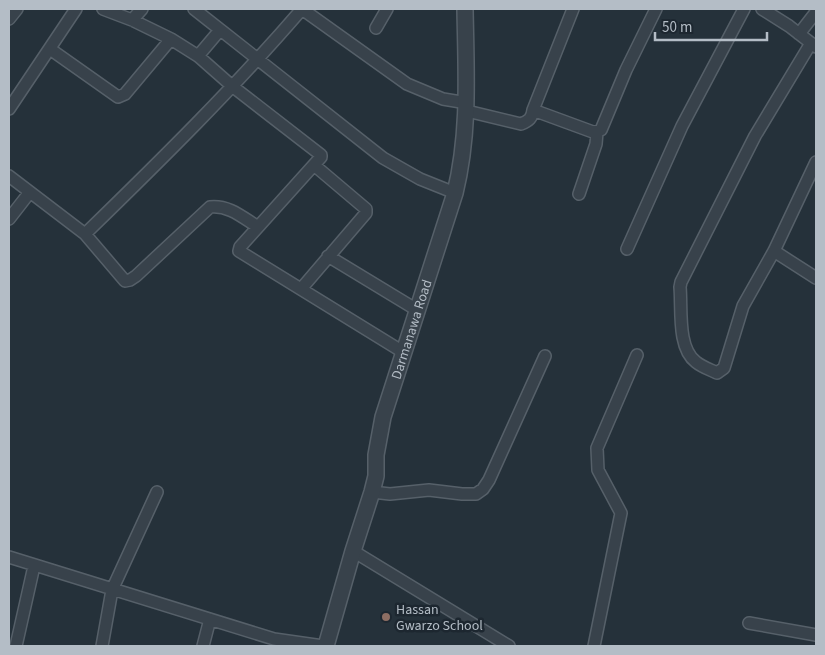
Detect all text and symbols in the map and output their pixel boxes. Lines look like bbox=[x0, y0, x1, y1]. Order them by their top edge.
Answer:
scale bar bbox=[655, 10, 768, 42]
text: 50 m bbox=[662, 17, 692, 38]
street label: Darmanawa Road bbox=[387, 277, 438, 382]
place label: Hassan Gwarzo School bbox=[396, 600, 483, 636]
marker: Hassan Gwarzo School bbox=[380, 611, 392, 623]

